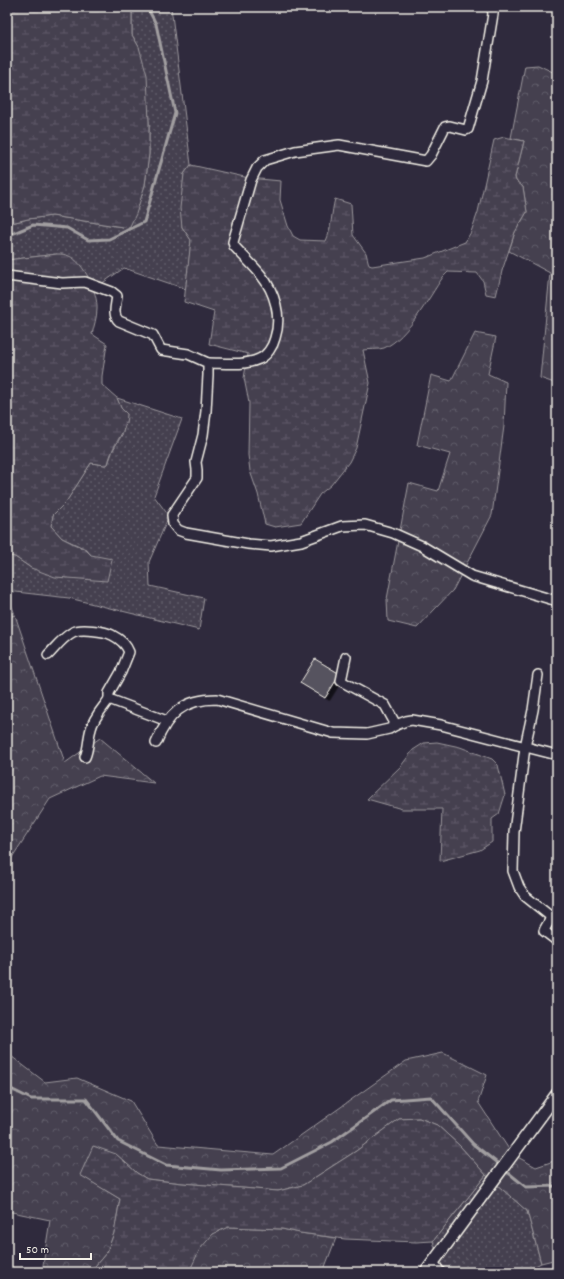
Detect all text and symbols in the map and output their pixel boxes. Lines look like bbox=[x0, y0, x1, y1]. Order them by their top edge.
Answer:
scale bar bbox=[20, 1235, 91, 1261]
text: 50 m bbox=[26, 1242, 49, 1259]

